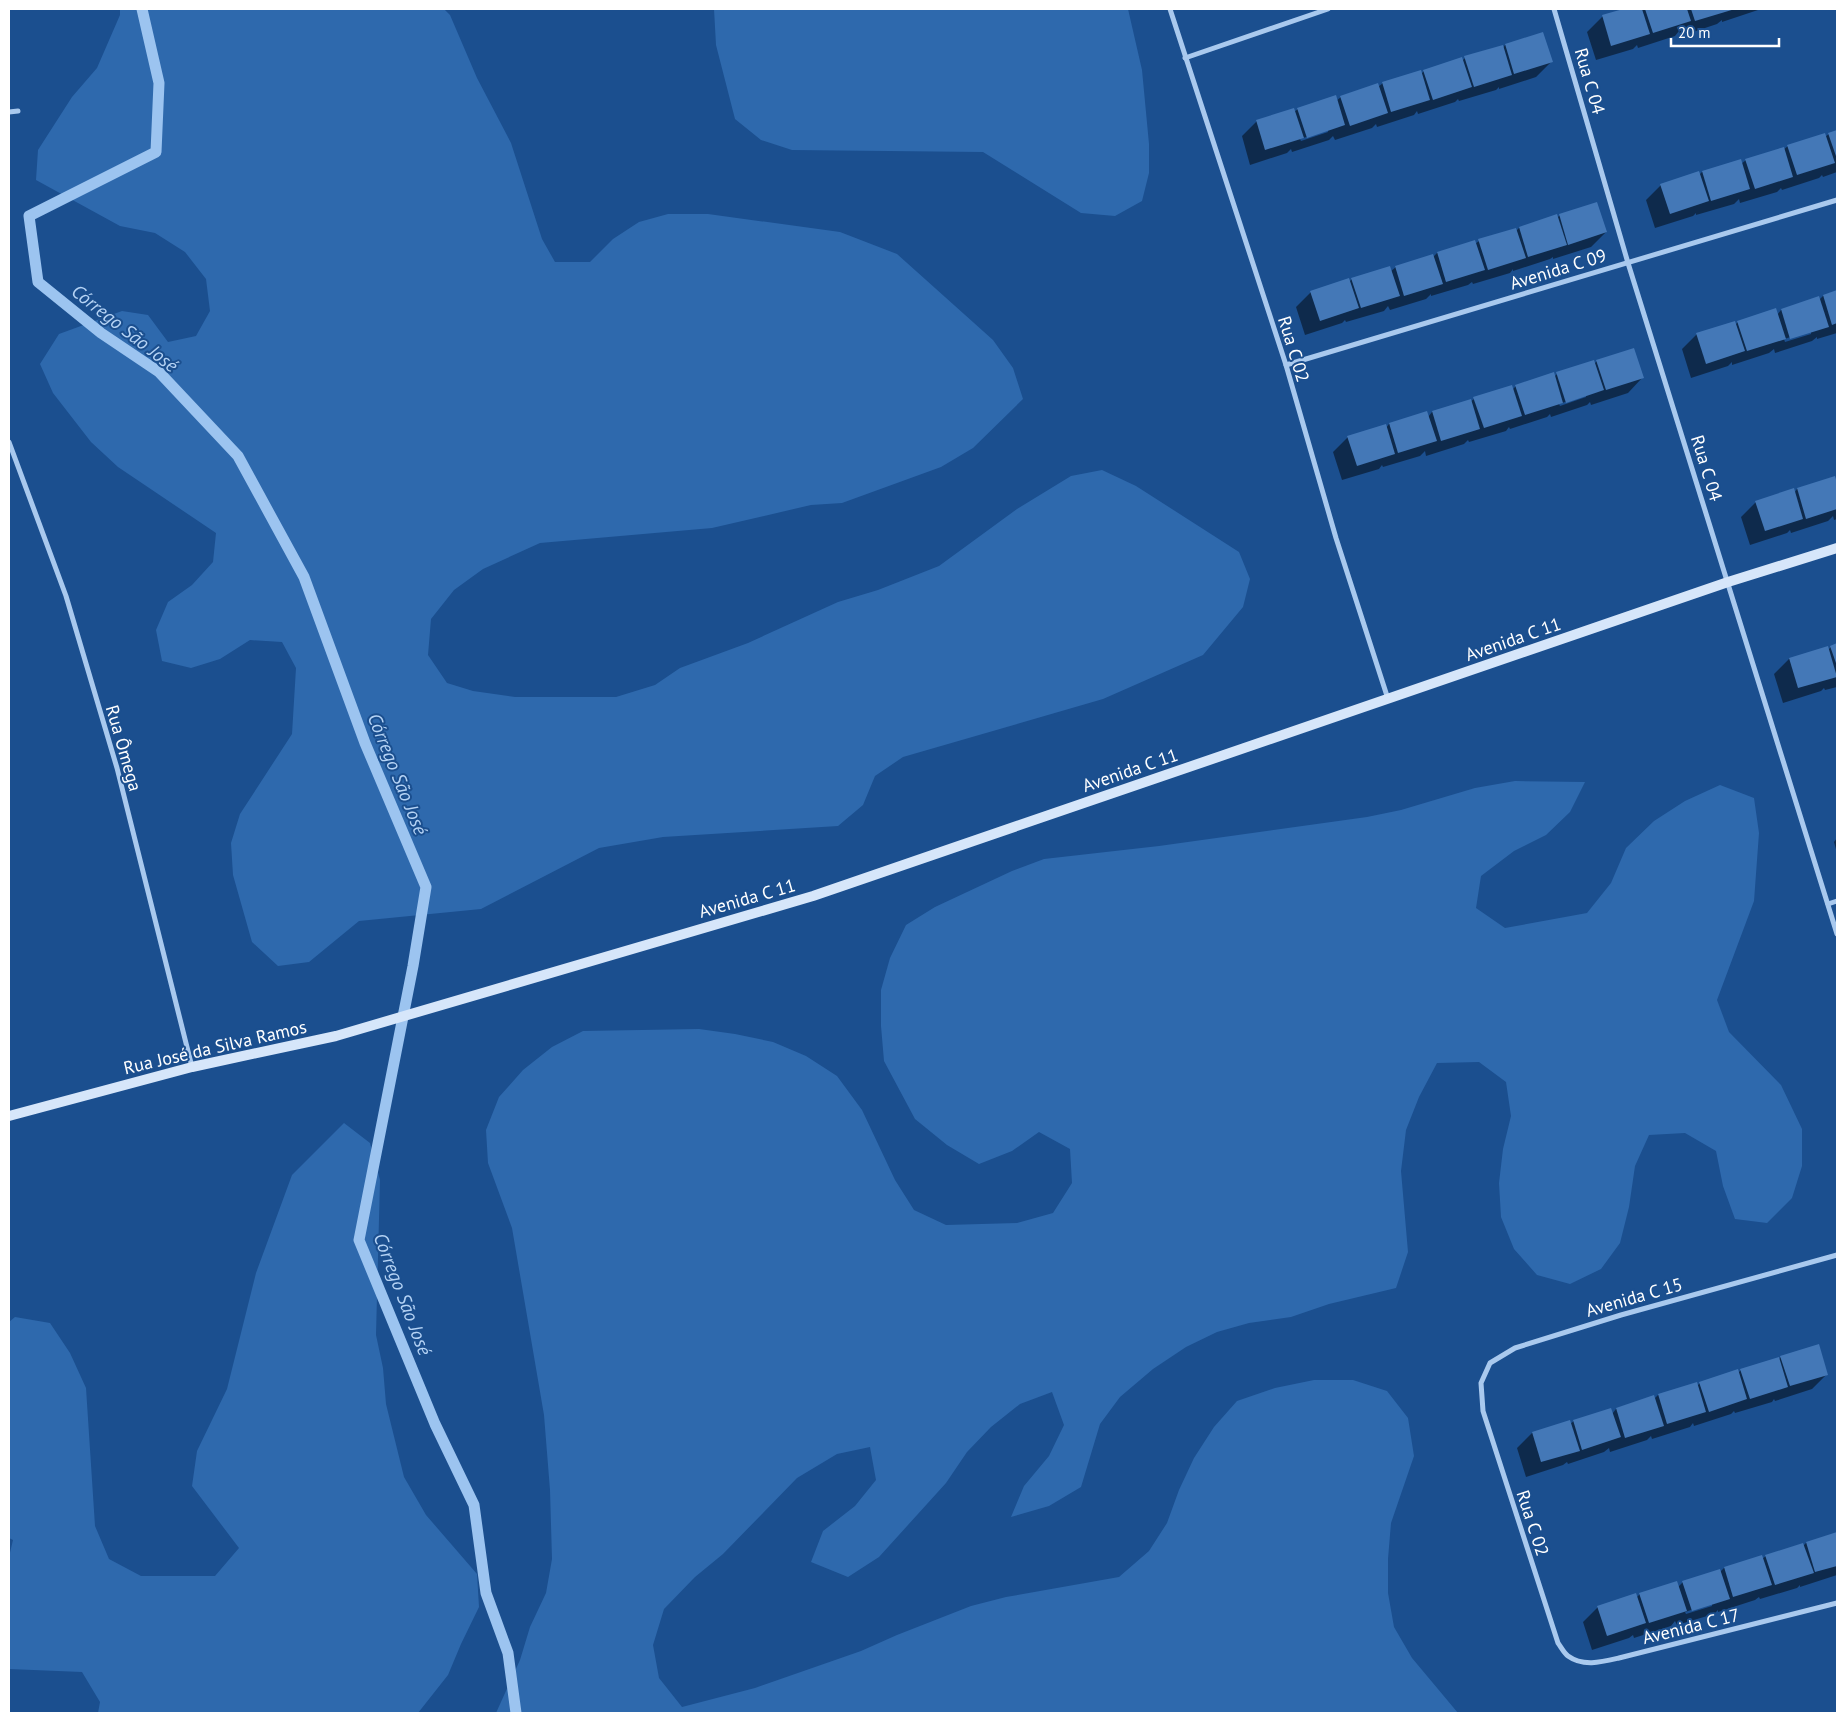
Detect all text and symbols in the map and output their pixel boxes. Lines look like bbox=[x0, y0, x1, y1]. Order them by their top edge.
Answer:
scale bar bbox=[1671, 15, 1778, 47]
text: 20 m bbox=[1678, 23, 1711, 42]
street label: Rua C 04 bbox=[1570, 45, 1610, 117]
street label: Avenida C 09 bbox=[1507, 243, 1609, 295]
water label: Córrego São José bbox=[67, 279, 183, 377]
street label: Rua C 02 bbox=[1273, 313, 1315, 385]
street label: Rua C 04 bbox=[1686, 432, 1728, 504]
street label: Avenida C 11 bbox=[1462, 612, 1564, 666]
street label: Rua Ômega bbox=[101, 702, 147, 794]
water label: Córrego São José bbox=[363, 710, 433, 838]
street label: Avenida C 11 bbox=[1079, 743, 1181, 797]
street label: Avenida C 11 bbox=[696, 873, 798, 923]
street label: Rua José da Silva Ramos bbox=[121, 1015, 309, 1079]
water label: Córrego São José bbox=[369, 1230, 437, 1359]
street label: Avenida C 15 bbox=[1583, 1272, 1685, 1322]
street label: Rua C 02 bbox=[1512, 1487, 1554, 1559]
street label: Avenida C 17 bbox=[1640, 1603, 1742, 1649]

